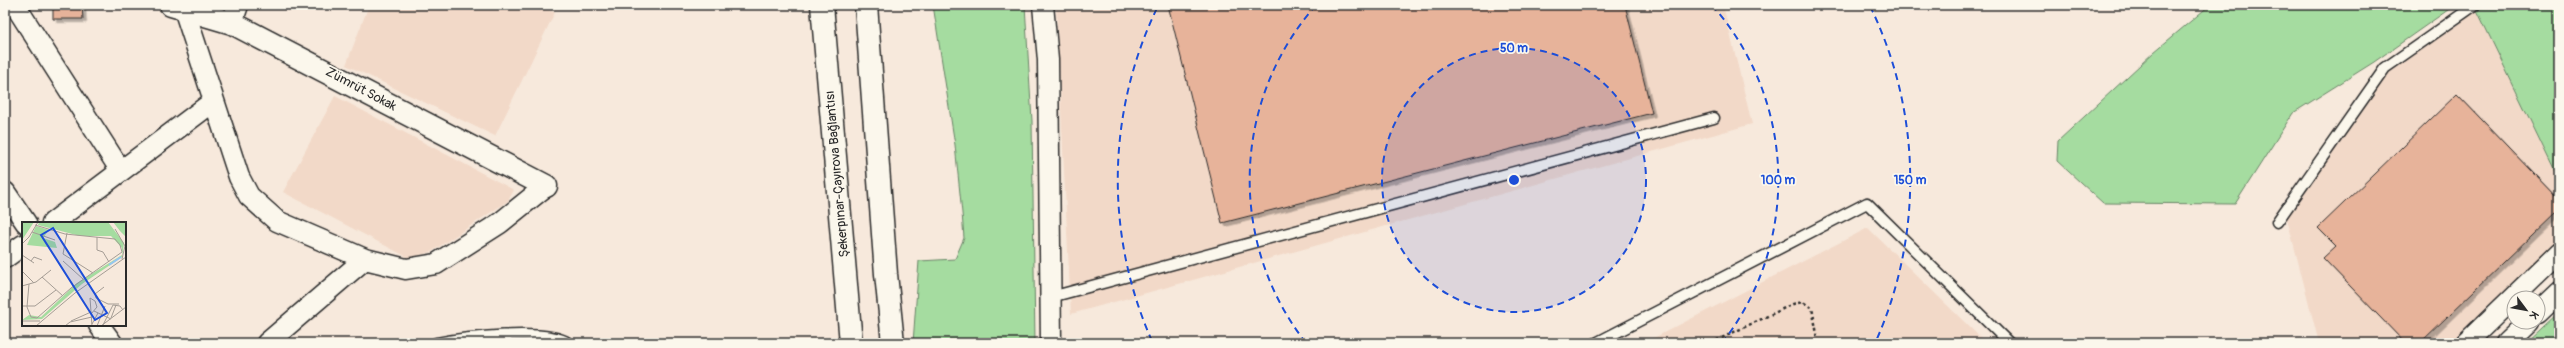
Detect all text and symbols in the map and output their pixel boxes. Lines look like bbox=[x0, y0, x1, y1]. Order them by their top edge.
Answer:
text: 50 m bbox=[1500, 41, 1528, 56]
street label: Zümrüt Sokak bbox=[323, 64, 400, 115]
street label: Şekerpınar-Çayırova Bağlantısı bbox=[822, 90, 852, 258]
centre of rings bbox=[1507, 173, 1521, 187]
text: 100 m bbox=[1761, 173, 1796, 188]
text: 150 m bbox=[1894, 173, 1927, 188]
inset map bbox=[22, 222, 126, 326]
north arrow bbox=[2506, 290, 2546, 330]
text: K bbox=[2527, 309, 2541, 322]

